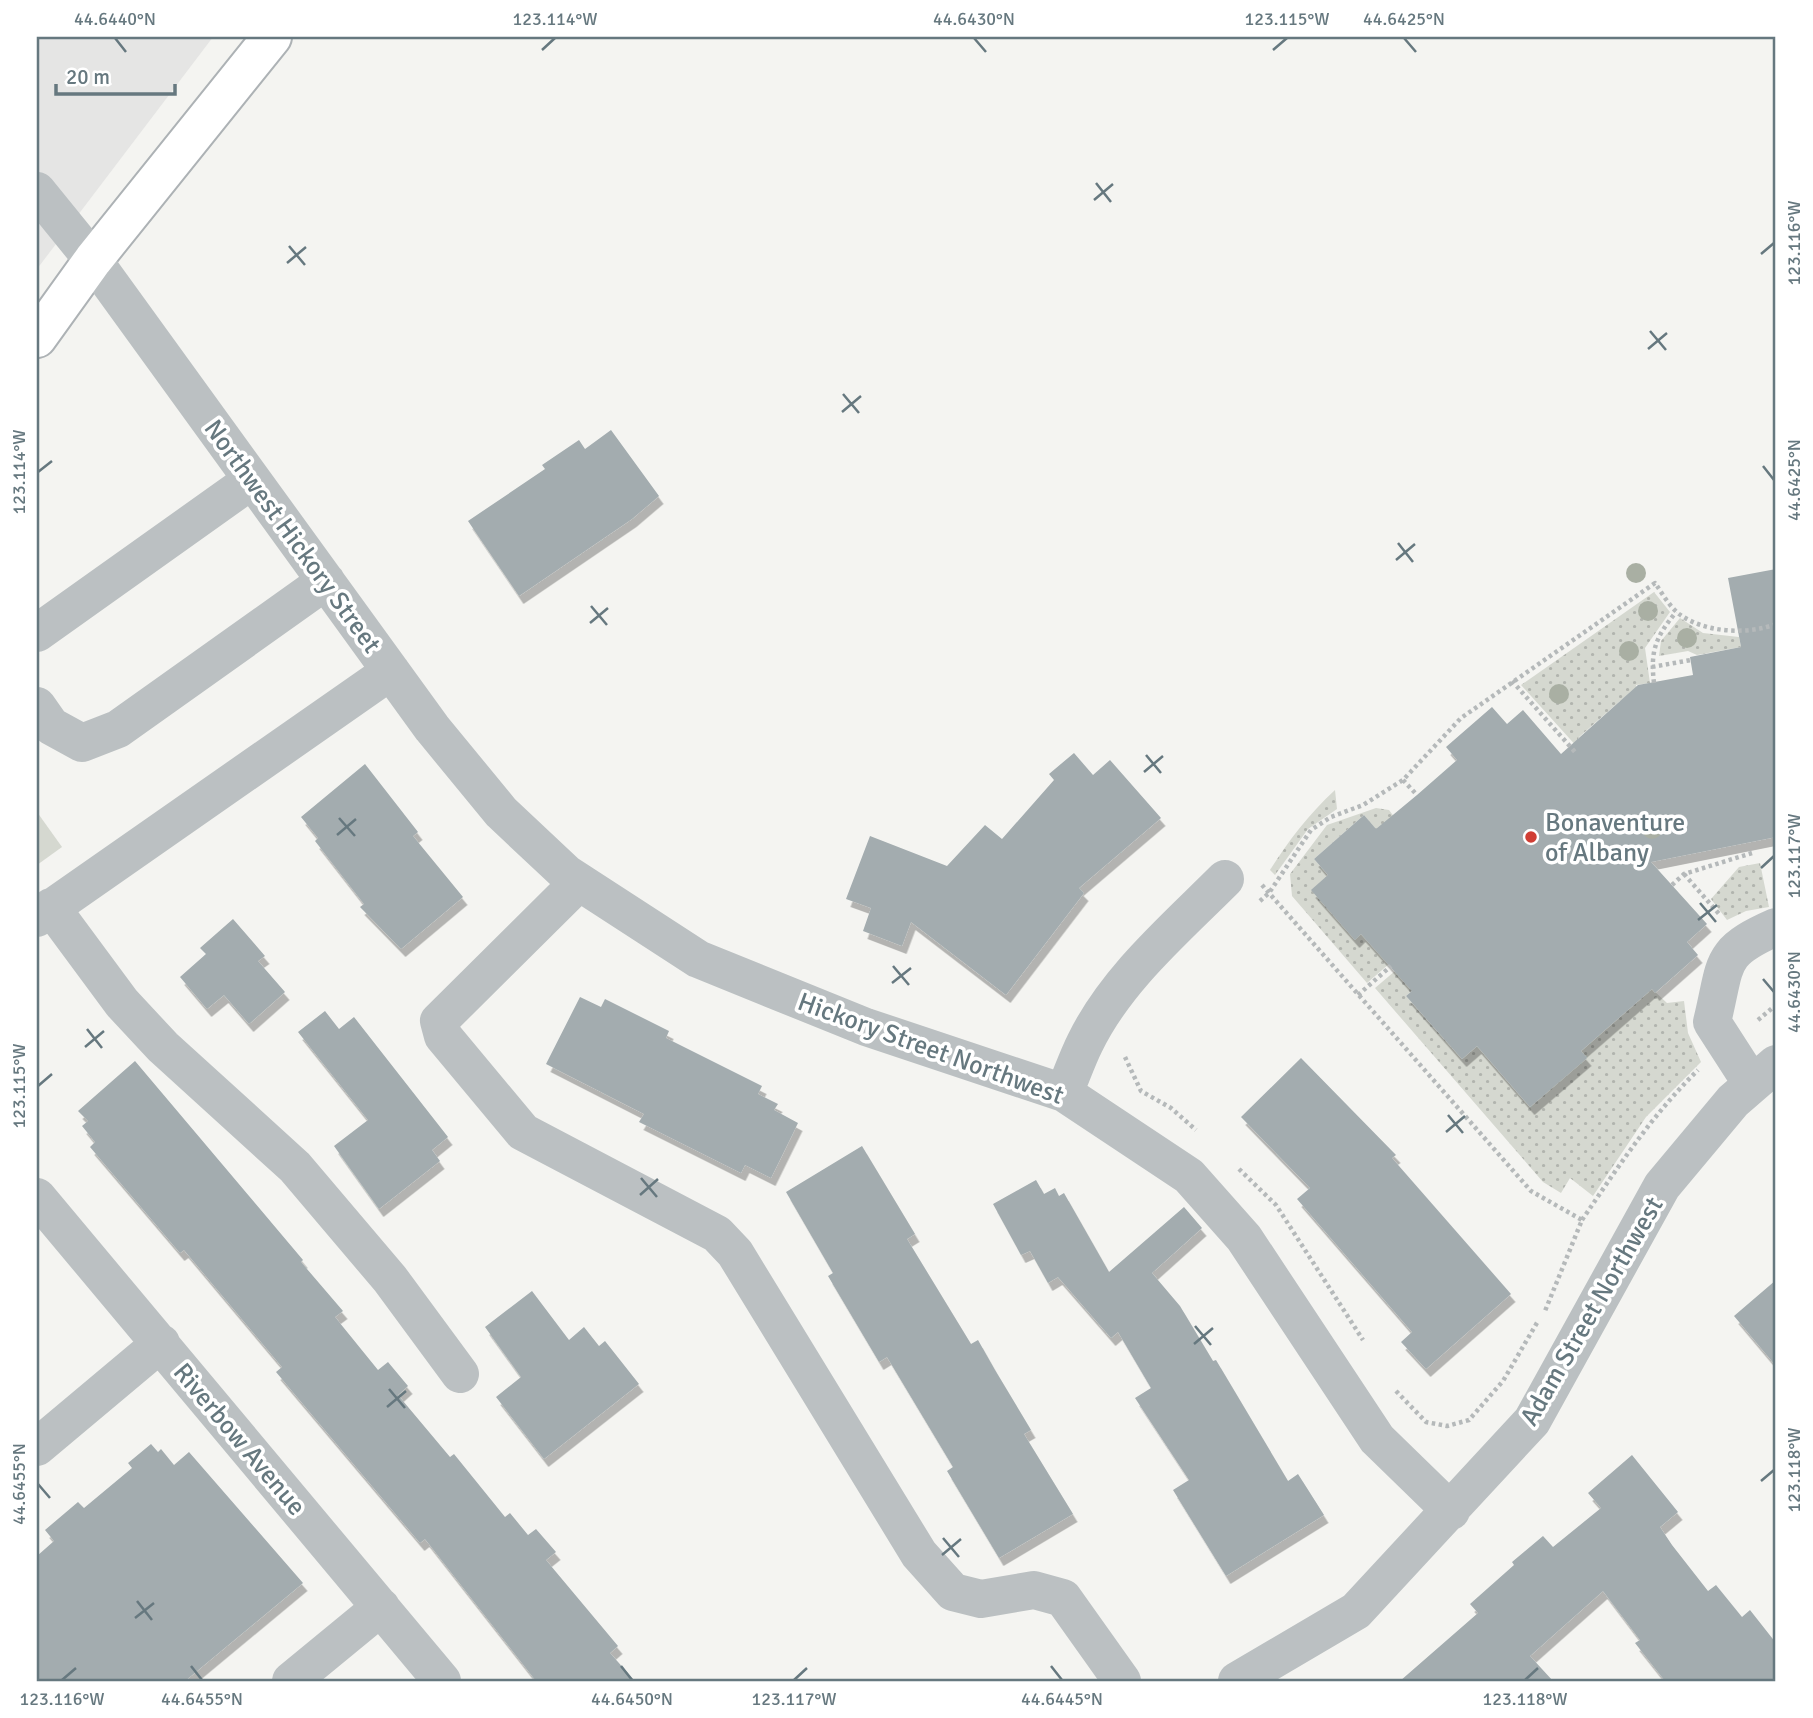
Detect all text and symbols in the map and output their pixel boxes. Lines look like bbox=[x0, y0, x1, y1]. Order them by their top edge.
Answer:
text: 44.6440°N bbox=[74, 8, 156, 30]
text: 123.114°W bbox=[512, 8, 598, 30]
text: 44.6430°N bbox=[933, 8, 1015, 30]
text: 123.115°W bbox=[1244, 8, 1330, 30]
text: 44.6425°N bbox=[1363, 8, 1445, 30]
scale bar bbox=[56, 52, 175, 96]
text: 20 m bbox=[66, 64, 110, 90]
text: 123.116°W bbox=[1783, 200, 1805, 286]
street label: Northwest Hickory Street bbox=[197, 414, 388, 659]
text: 123.114°W bbox=[8, 429, 30, 515]
text: 44.6425°N bbox=[1783, 439, 1805, 521]
place label: Bonaventure of Albany bbox=[1545, 807, 1685, 869]
text: 123.117°W bbox=[1783, 813, 1805, 899]
marker: Bonaventure of Albany bbox=[1523, 829, 1539, 845]
text: 44.6430°N bbox=[1783, 951, 1805, 1033]
street label: Hickory Street Northwest bbox=[793, 986, 1068, 1112]
text: 123.115°W bbox=[8, 1043, 30, 1129]
street label: Adam Street Northwest bbox=[1513, 1191, 1670, 1432]
street label: Riverbow Avenue bbox=[166, 1357, 312, 1522]
text: 123.118°W bbox=[1783, 1427, 1805, 1513]
text: 44.6455°N bbox=[8, 1443, 30, 1525]
text: 123.116°W bbox=[19, 1688, 105, 1710]
text: 44.6455°N bbox=[161, 1688, 243, 1710]
text: 44.6450°N bbox=[591, 1688, 673, 1710]
text: 123.117°W bbox=[751, 1688, 837, 1710]
text: 44.6445°N bbox=[1021, 1688, 1103, 1710]
text: 123.118°W bbox=[1482, 1688, 1568, 1710]

